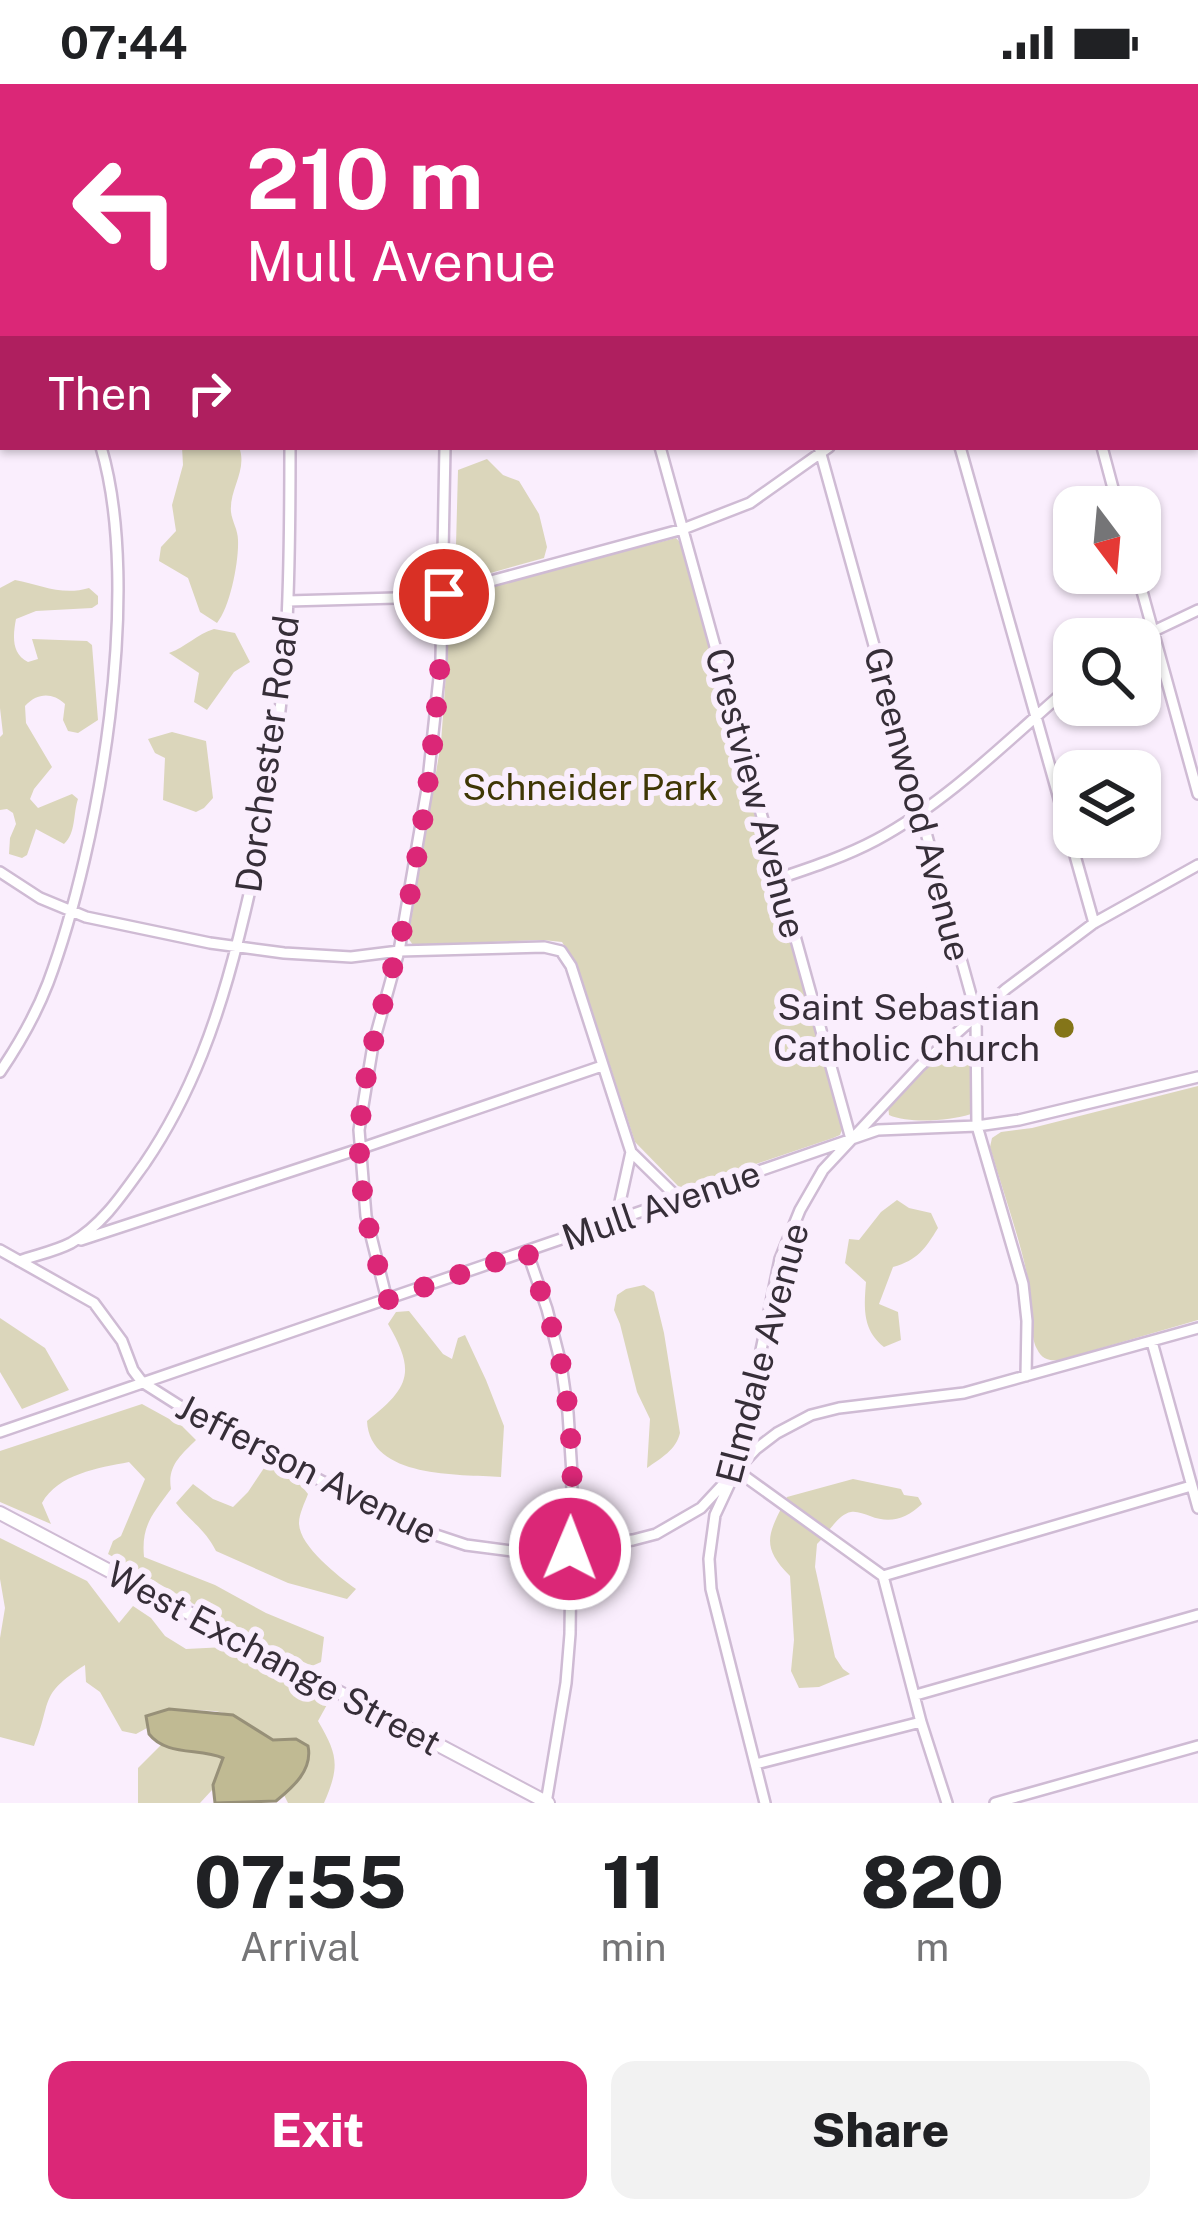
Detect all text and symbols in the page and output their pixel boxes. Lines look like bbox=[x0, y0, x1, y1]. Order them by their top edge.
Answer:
text: 07:44 bbox=[60, 16, 187, 69]
text: 210 m bbox=[246, 129, 484, 228]
icon: left bbox=[48, 132, 204, 288]
text: Mull Avenue bbox=[246, 230, 556, 293]
icon: right bbox=[176, 360, 242, 426]
text: Then bbox=[48, 367, 152, 420]
north arrow bbox=[1053, 486, 1161, 594]
map controls bbox=[1053, 486, 1161, 858]
pin bbox=[393, 543, 495, 645]
icon: arrive bbox=[411, 561, 477, 627]
street label: Dorchester Road bbox=[227, 613, 307, 895]
button: search bbox=[1053, 618, 1161, 726]
street label: Greenwood Avenue bbox=[856, 642, 980, 966]
street label: Crestview Avenue bbox=[697, 644, 815, 942]
button: layers bbox=[1053, 750, 1161, 858]
park label: Schneider Park bbox=[462, 766, 718, 808]
place label: Saint Sebastian Catholic Church bbox=[773, 986, 1040, 1069]
marker: Saint Sebastian Catholic Church bbox=[1051, 1015, 1077, 1041]
street label: Mull Avenue bbox=[556, 1151, 766, 1259]
street label: Elmdale Avenue bbox=[707, 1218, 817, 1488]
street label: Jefferson Avenue bbox=[170, 1385, 444, 1553]
position arrow bbox=[507, 1486, 633, 1612]
street label: West Exchange Street bbox=[100, 1552, 448, 1764]
text: 07:55 bbox=[194, 1840, 407, 1924]
text: 11 bbox=[602, 1840, 665, 1924]
text: 820 bbox=[861, 1840, 1004, 1924]
text: Arrival bbox=[240, 1924, 360, 1970]
text: min bbox=[600, 1924, 667, 1970]
text: m bbox=[915, 1924, 949, 1970]
button: Exit bbox=[48, 2061, 587, 2199]
button: Share bbox=[611, 2061, 1150, 2199]

